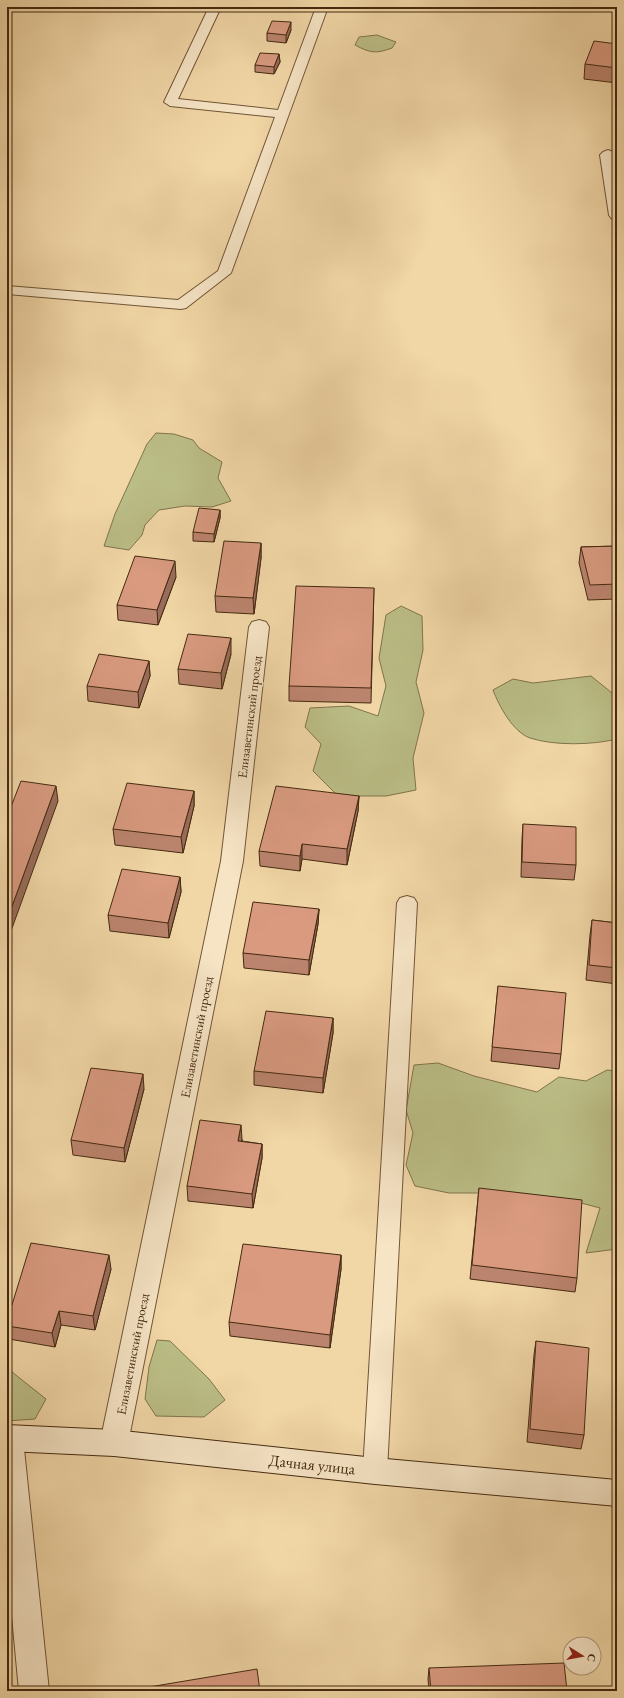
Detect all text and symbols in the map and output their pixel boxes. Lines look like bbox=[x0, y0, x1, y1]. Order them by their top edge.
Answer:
street label: Елизаветинский проезд bbox=[234, 655, 265, 779]
street label: Елизаветинский проезд bbox=[176, 975, 217, 1099]
street label: Елизаветинский проезд bbox=[112, 1292, 153, 1416]
street label: Дачная улица bbox=[268, 1450, 357, 1480]
north arrow bbox=[562, 1636, 602, 1676]
text: С bbox=[584, 1653, 599, 1663]

